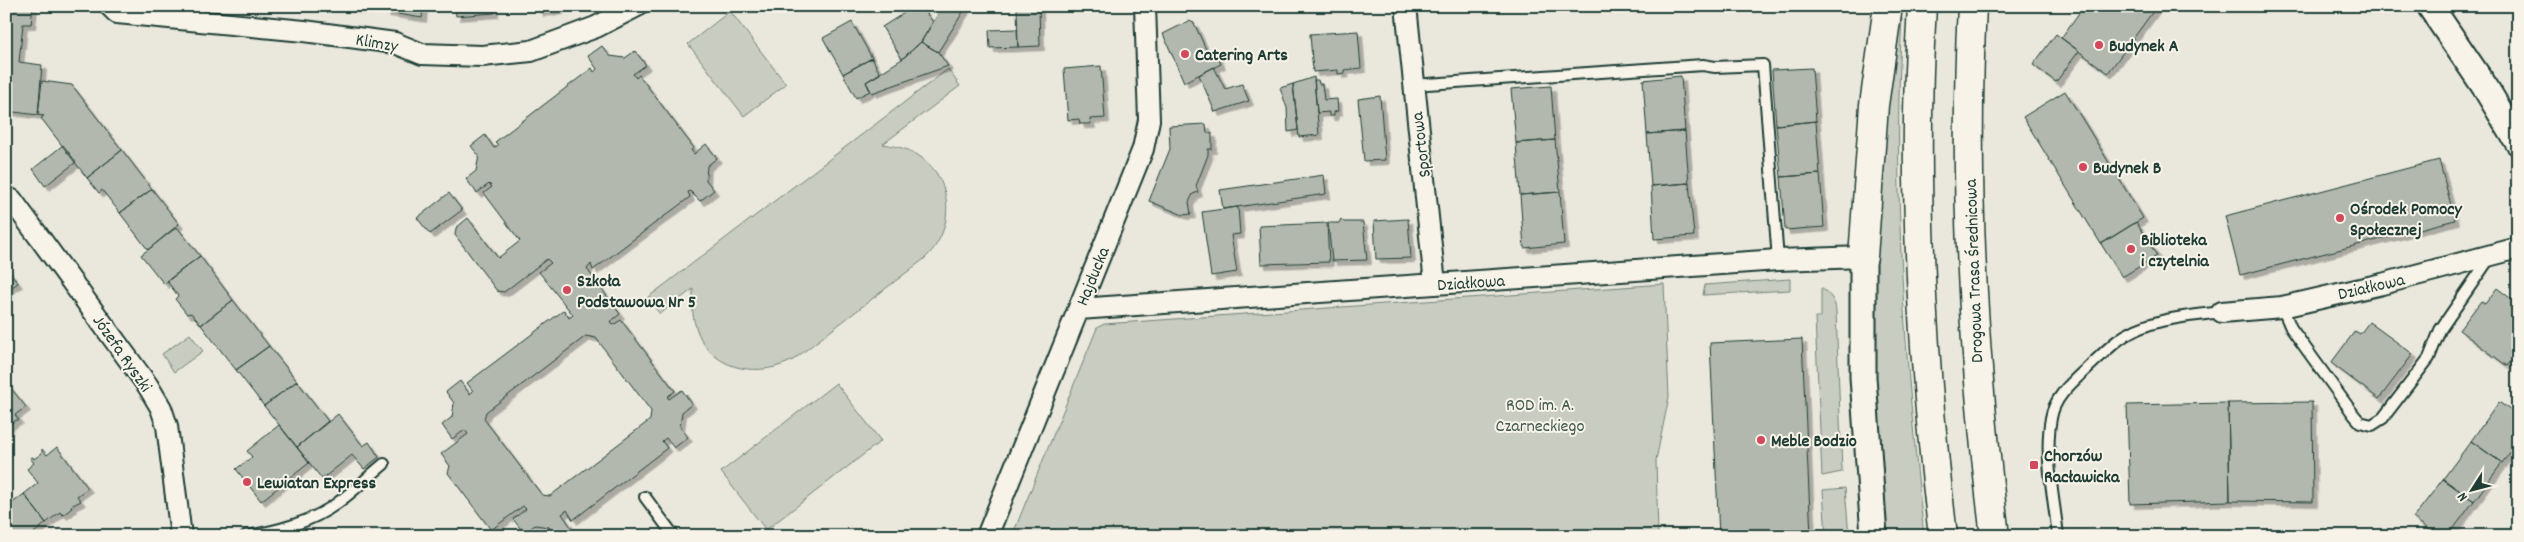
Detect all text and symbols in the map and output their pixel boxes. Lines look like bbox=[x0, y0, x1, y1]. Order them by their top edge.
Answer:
street label: Klimzy bbox=[354, 28, 400, 61]
place label: Budynek A bbox=[2109, 35, 2179, 60]
marker: Budynek A bbox=[2093, 39, 2105, 51]
place label: Catering Arts bbox=[1195, 44, 1288, 69]
marker: Catering Arts bbox=[1179, 48, 1191, 60]
street label: Sportowa bbox=[1406, 110, 1439, 179]
place label: Budynek B bbox=[2093, 157, 2162, 182]
marker: Budynek B bbox=[2077, 161, 2089, 173]
street label: Drogowa Trasa Średnicowa bbox=[1960, 178, 1991, 363]
place label: Ośrodek Pomocy Społecznej bbox=[2350, 198, 2462, 244]
marker: Ośrodek Pomocy Społecznej bbox=[2334, 212, 2346, 224]
place label: Biblioteka i czytelnia bbox=[2141, 229, 2209, 275]
street label: Hajducka bbox=[1071, 243, 1118, 310]
marker: Biblioteka i czytelnia bbox=[2125, 243, 2137, 255]
street label: Działkowa bbox=[2336, 269, 2408, 308]
place label: Szkoła Podstawowa Nr 5 bbox=[577, 270, 696, 316]
street label: Działkowa bbox=[1436, 270, 1506, 299]
marker: Szkoła Podstawowa Nr 5 bbox=[561, 284, 573, 296]
street label: Józefa Ryszki bbox=[85, 311, 157, 398]
park label: ROD im. A. Czarneckiego bbox=[1496, 394, 1584, 440]
place label: Meble Bodzio bbox=[1771, 430, 1857, 455]
marker: Meble Bodzio bbox=[1755, 434, 1767, 446]
place label: Chorzów Racławicka bbox=[2044, 445, 2120, 491]
marker: Chorzów Racławicka bbox=[2028, 459, 2040, 471]
north arrow bbox=[2446, 464, 2496, 514]
place label: Lewiatan Express bbox=[257, 472, 376, 497]
marker: Lewiatan Express bbox=[241, 476, 253, 488]
text: N bbox=[2453, 488, 2473, 505]

